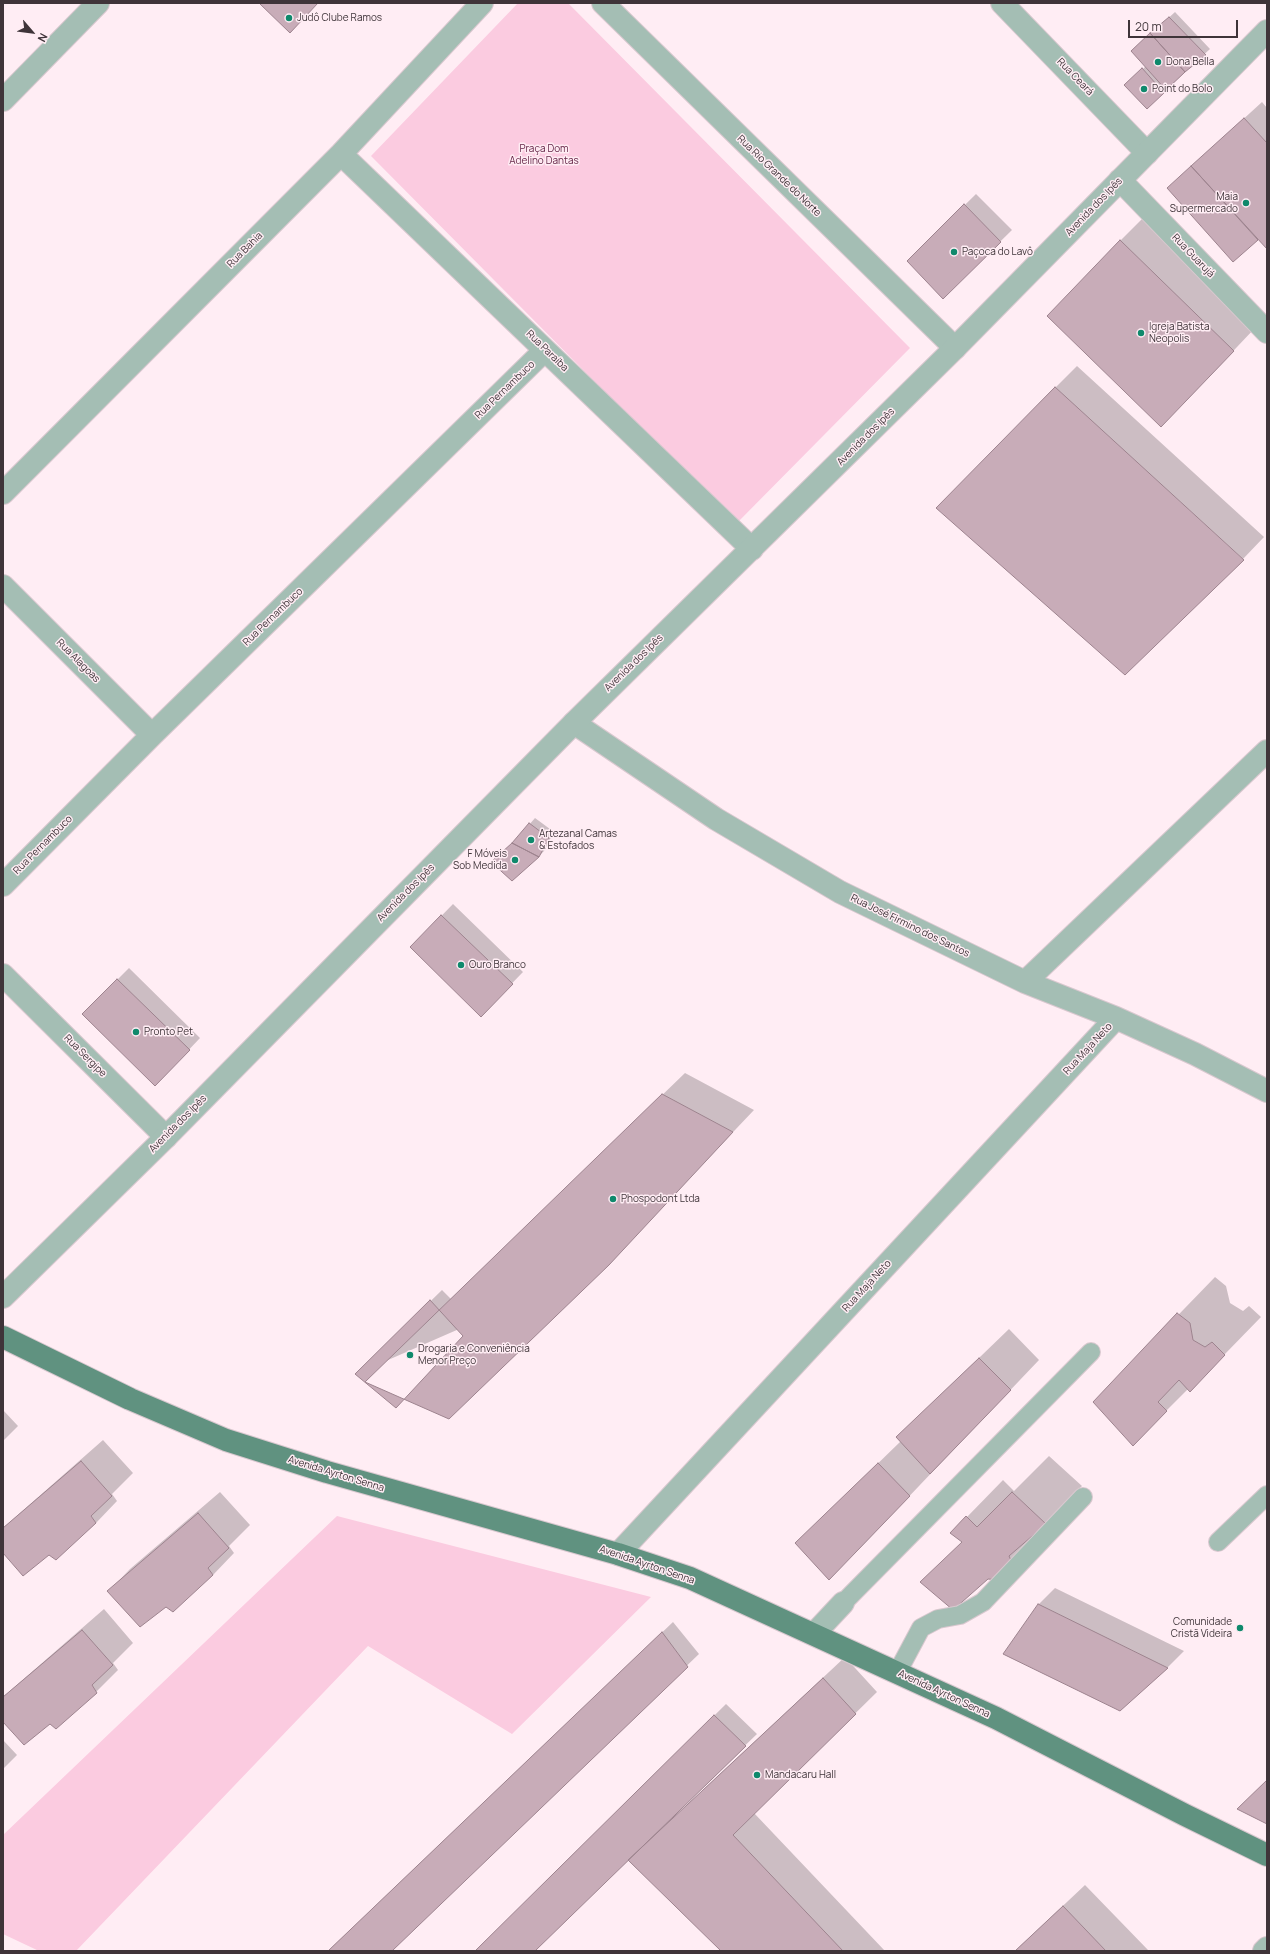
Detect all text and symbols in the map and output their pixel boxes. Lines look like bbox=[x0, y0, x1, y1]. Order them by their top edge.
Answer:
north arrow bbox=[12, 12, 52, 52]
place label: Judô Clube Ramos bbox=[297, 12, 382, 24]
scale bar bbox=[1130, 12, 1240, 38]
marker: Judô Clube Ramos bbox=[284, 13, 294, 23]
text: 20 m bbox=[1135, 18, 1162, 35]
text: N bbox=[35, 31, 52, 45]
street label: Rua Ceará bbox=[1054, 56, 1096, 98]
place label: Dona Bella bbox=[1166, 56, 1214, 68]
marker: Dona Bella bbox=[1153, 57, 1163, 67]
place label: Point do Bolo bbox=[1152, 83, 1212, 95]
marker: Point do Bolo bbox=[1139, 84, 1149, 94]
street label: Rua Rio Grande do Norte bbox=[735, 133, 823, 219]
park label: Praça Dom Adelino Dantas bbox=[509, 143, 579, 166]
street label: Avenida dos Ipês bbox=[1063, 175, 1125, 239]
place label: Maia Supermercado bbox=[1170, 191, 1238, 214]
marker: Maia Supermercado bbox=[1241, 198, 1251, 208]
street label: Rua Bahia bbox=[225, 230, 265, 270]
street label: Rua Guarujá bbox=[1169, 232, 1217, 280]
place label: Paçoca do Lavô bbox=[962, 246, 1033, 258]
marker: Paçoca do Lavô bbox=[949, 247, 959, 257]
place label: Igreja Batista Neopolis bbox=[1149, 321, 1209, 344]
street label: Rua Paraíba bbox=[523, 328, 571, 374]
marker: Igreja Batista Neopolis bbox=[1136, 328, 1146, 338]
street label: Rua Pernambuco bbox=[473, 358, 537, 422]
street label: Avenida dos Ipês bbox=[835, 406, 897, 468]
street label: Rua Pernambuco bbox=[241, 585, 305, 649]
street label: Avenida dos Ipês bbox=[602, 632, 666, 694]
street label: Rua Alagoas bbox=[54, 637, 102, 685]
street label: Rua Pernambuco bbox=[11, 813, 75, 877]
place label: Artezanal Camas & Estofados bbox=[539, 828, 617, 852]
marker: Artezanal Camas & Estofados bbox=[526, 835, 536, 845]
place label: F Móveis Sob Medida bbox=[453, 848, 507, 872]
marker: F Móveis Sob Medida bbox=[510, 855, 520, 865]
street label: Avenida dos Ipês bbox=[375, 862, 437, 924]
street label: Rua José Firmino dos Santos bbox=[849, 892, 971, 960]
place label: Ouro Branco bbox=[469, 959, 526, 971]
marker: Ouro Branco bbox=[456, 960, 466, 970]
street label: Rua Maja Neto bbox=[1061, 1021, 1115, 1077]
place label: Pronto Pet bbox=[144, 1026, 193, 1038]
marker: Pronto Pet bbox=[131, 1027, 141, 1037]
street label: Rua Sergipe bbox=[61, 1032, 109, 1080]
street label: Avenida dos Ipês bbox=[147, 1093, 209, 1155]
place label: Phospodont Ltda bbox=[621, 1193, 700, 1205]
marker: Phospodont Ltda bbox=[608, 1194, 618, 1204]
street label: Rua Maja Neto bbox=[840, 1258, 894, 1314]
place label: Drogaria e Conveniência Menor Preço bbox=[418, 1343, 530, 1366]
marker: Drogaria e Conveniência Menor Preço bbox=[405, 1350, 415, 1360]
street label: Avenida Ayrton Senna bbox=[286, 1454, 386, 1494]
street label: Avenida Ayrton Senna bbox=[598, 1543, 696, 1587]
place label: Comunidade Cristã Videira bbox=[1171, 1616, 1232, 1640]
marker: Comunidade Cristã Videira bbox=[1235, 1623, 1245, 1633]
street label: Avenida Ayrton Senna bbox=[896, 1667, 992, 1721]
place label: Mandacaru Hall bbox=[765, 1769, 836, 1781]
marker: Mandacaru Hall bbox=[752, 1770, 762, 1780]

